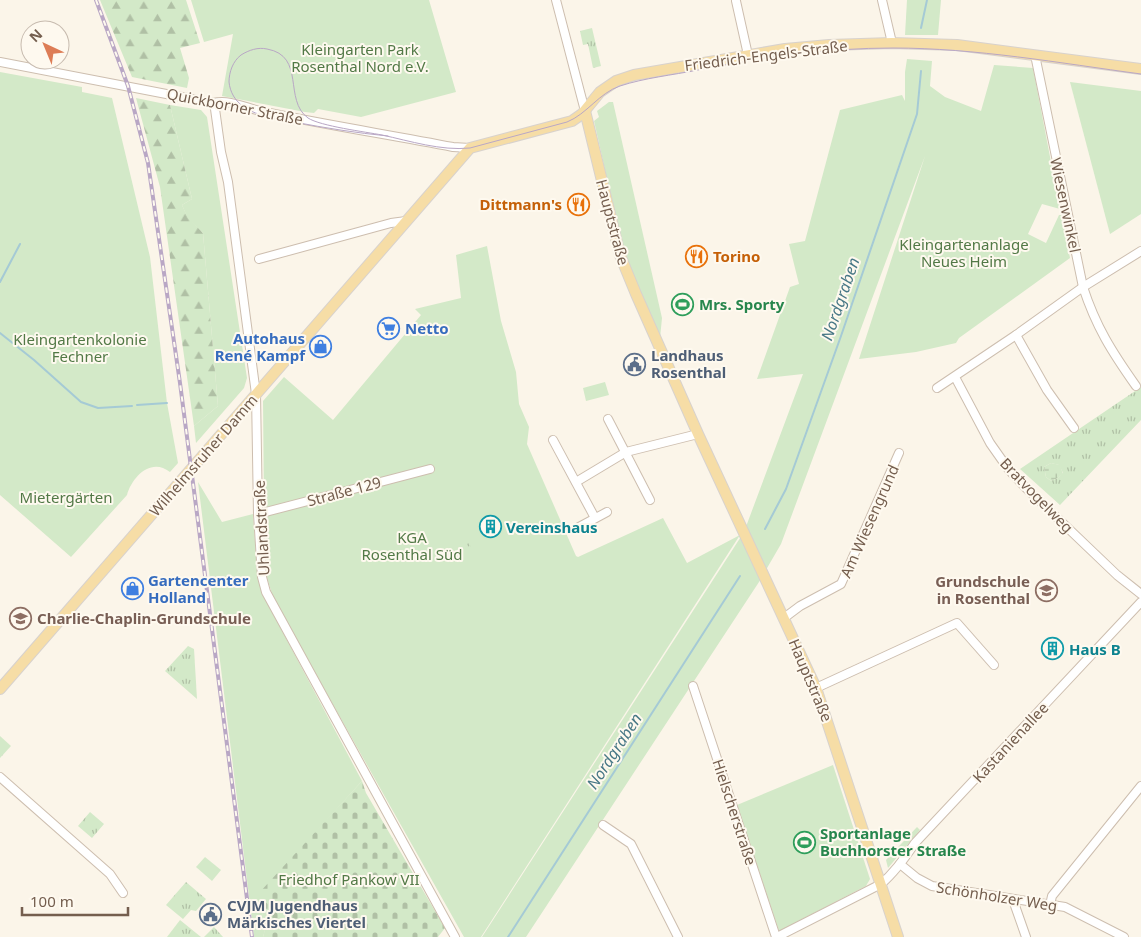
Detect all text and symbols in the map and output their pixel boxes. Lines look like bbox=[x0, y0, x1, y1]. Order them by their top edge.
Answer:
north arrow bbox=[20, 20, 70, 70]
text: N bbox=[25, 24, 46, 46]
street label: Friedrich-Engels-Straße bbox=[683, 35, 849, 75]
park label: Kleingarten Park Rosenthal Nord e.V. bbox=[291, 39, 429, 76]
street label: Quickborner Straße bbox=[165, 83, 305, 129]
street label: Wiesenwinkel bbox=[1046, 156, 1086, 254]
street label: Hauptstraße bbox=[592, 177, 634, 267]
restaurant icon: Dittmann's bbox=[566, 192, 590, 216]
place label: Dittmann's bbox=[479, 194, 562, 214]
park label: Kleingartenanlage Neues Heim bbox=[899, 234, 1029, 271]
restaurant icon: Torino bbox=[685, 244, 709, 268]
place label: Torino bbox=[713, 246, 760, 266]
water label: Nordgraben bbox=[816, 255, 864, 343]
sports icon: Mrs. Sporty bbox=[671, 292, 695, 316]
place label: Mrs. Sporty bbox=[699, 294, 785, 314]
supermarket icon: Netto bbox=[377, 316, 401, 340]
place label: Netto bbox=[405, 318, 449, 338]
place label: Autohaus René Kampf bbox=[215, 328, 306, 365]
park label: Kleingartenkolonie Fechner bbox=[13, 329, 147, 366]
shop icon: Autohaus René Kampf bbox=[309, 335, 333, 359]
place label: Landhaus Rosenthal bbox=[651, 345, 726, 382]
public building icon: Landhaus Rosenthal bbox=[623, 352, 647, 376]
street label: Wilhelmsruher Damm bbox=[145, 390, 261, 520]
street label: Bratvogelweg bbox=[996, 453, 1078, 537]
street label: Am Wiesengrund bbox=[835, 461, 903, 581]
street label: Straße 129 bbox=[305, 472, 383, 510]
street label: Uhlandstraße bbox=[249, 480, 273, 576]
park label: Mietergärten bbox=[20, 487, 112, 507]
building icon: Vereinshaus bbox=[478, 515, 502, 539]
place label: Vereinshaus bbox=[506, 517, 598, 537]
park label: KGA Rosenthal Süd bbox=[362, 527, 462, 564]
place label: Gartencenter Holland bbox=[148, 570, 249, 607]
place label: Grundschule in Rosenthal bbox=[935, 571, 1030, 608]
shop icon: Gartencenter Holland bbox=[120, 577, 144, 601]
school or university icon: Grundschule in Rosenthal bbox=[1034, 578, 1058, 602]
school or university icon: Charlie-Chaplin-Grundschule bbox=[9, 606, 33, 630]
place label: Charlie-Chaplin-Grundschule bbox=[37, 608, 251, 628]
street label: Hauptstraße bbox=[785, 635, 837, 725]
building icon: Haus B bbox=[1041, 637, 1065, 661]
place label: Haus B bbox=[1069, 639, 1121, 659]
street label: Kastanienallee bbox=[968, 698, 1052, 786]
water label: Nordgraben bbox=[581, 709, 647, 793]
street label: Hielscherstraße bbox=[708, 756, 762, 868]
place label: Sportanlage Buchhorster Straße bbox=[820, 823, 966, 860]
sports icon: Sportanlage Buchhorster Straße bbox=[792, 830, 816, 854]
park label: Friedhof Pankow VII bbox=[278, 869, 420, 889]
street label: Schönholzer Weg bbox=[935, 877, 1059, 915]
scale bar bbox=[22, 884, 129, 916]
text: 100 m bbox=[30, 891, 74, 911]
place label: CVJM Jugendhaus Märkisches Viertel bbox=[227, 895, 366, 932]
public building icon: CVJM Jugendhaus Märkisches Viertel bbox=[199, 902, 223, 926]

